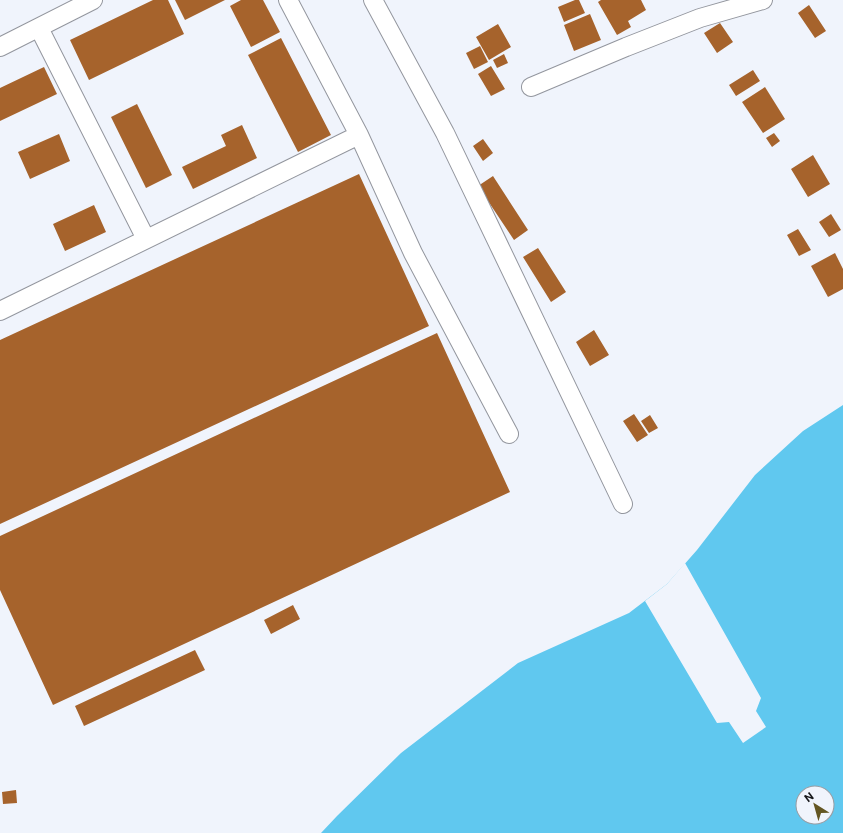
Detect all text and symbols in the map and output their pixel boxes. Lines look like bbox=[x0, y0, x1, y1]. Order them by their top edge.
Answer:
north arrow bbox=[795, 785, 835, 825]
text: N bbox=[801, 789, 816, 804]

